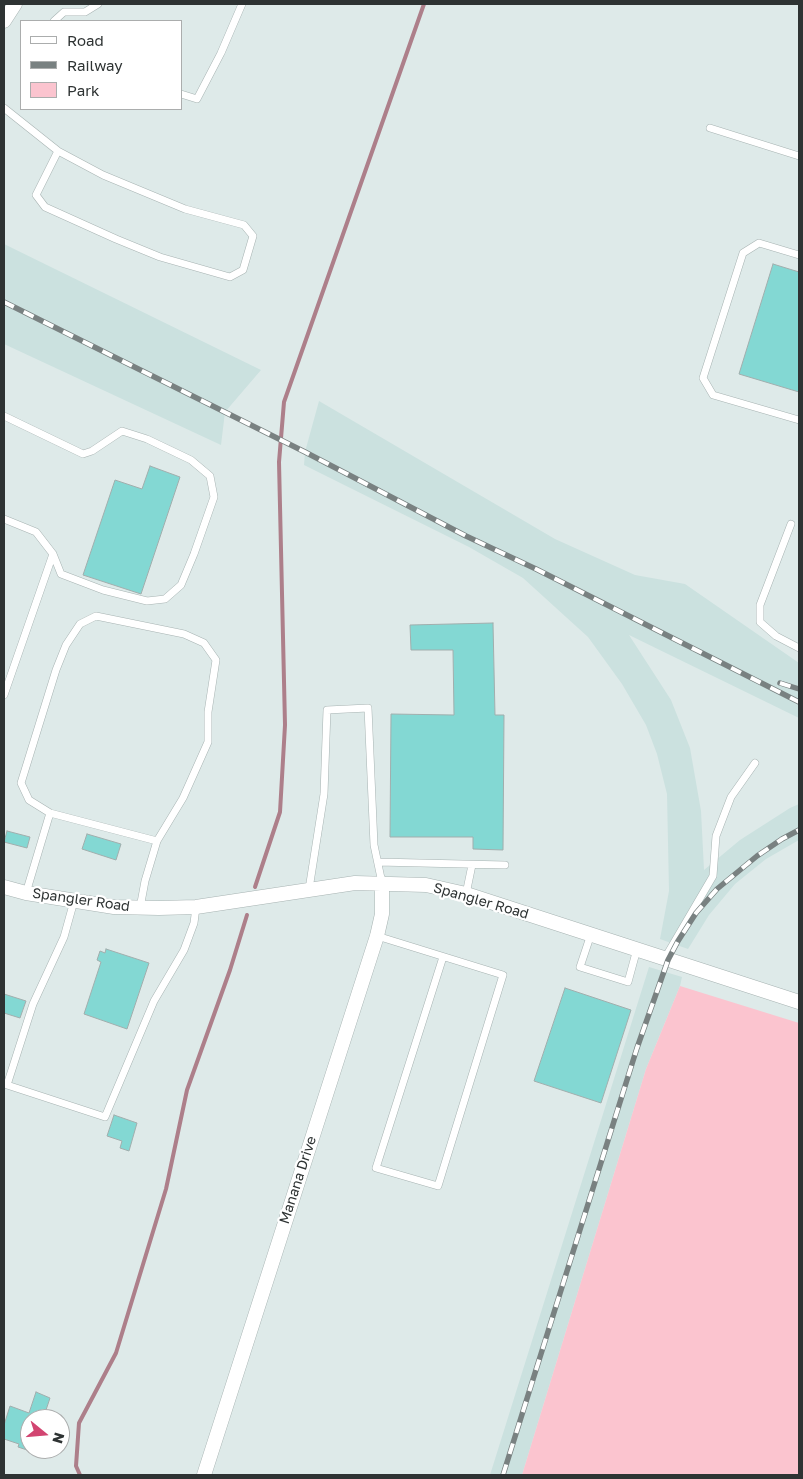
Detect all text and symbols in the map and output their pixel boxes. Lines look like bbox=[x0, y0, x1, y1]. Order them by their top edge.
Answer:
legend bbox=[20, 20, 182, 110]
text: Road bbox=[67, 31, 104, 49]
text: Railway bbox=[67, 56, 123, 74]
text: Park bbox=[67, 81, 99, 99]
street label: Spangler Road bbox=[431, 879, 531, 923]
street label: Spangler Road bbox=[31, 885, 131, 915]
street label: Manana Drive bbox=[276, 1134, 320, 1226]
north arrow bbox=[20, 1409, 70, 1459]
text: N bbox=[49, 1431, 69, 1446]

